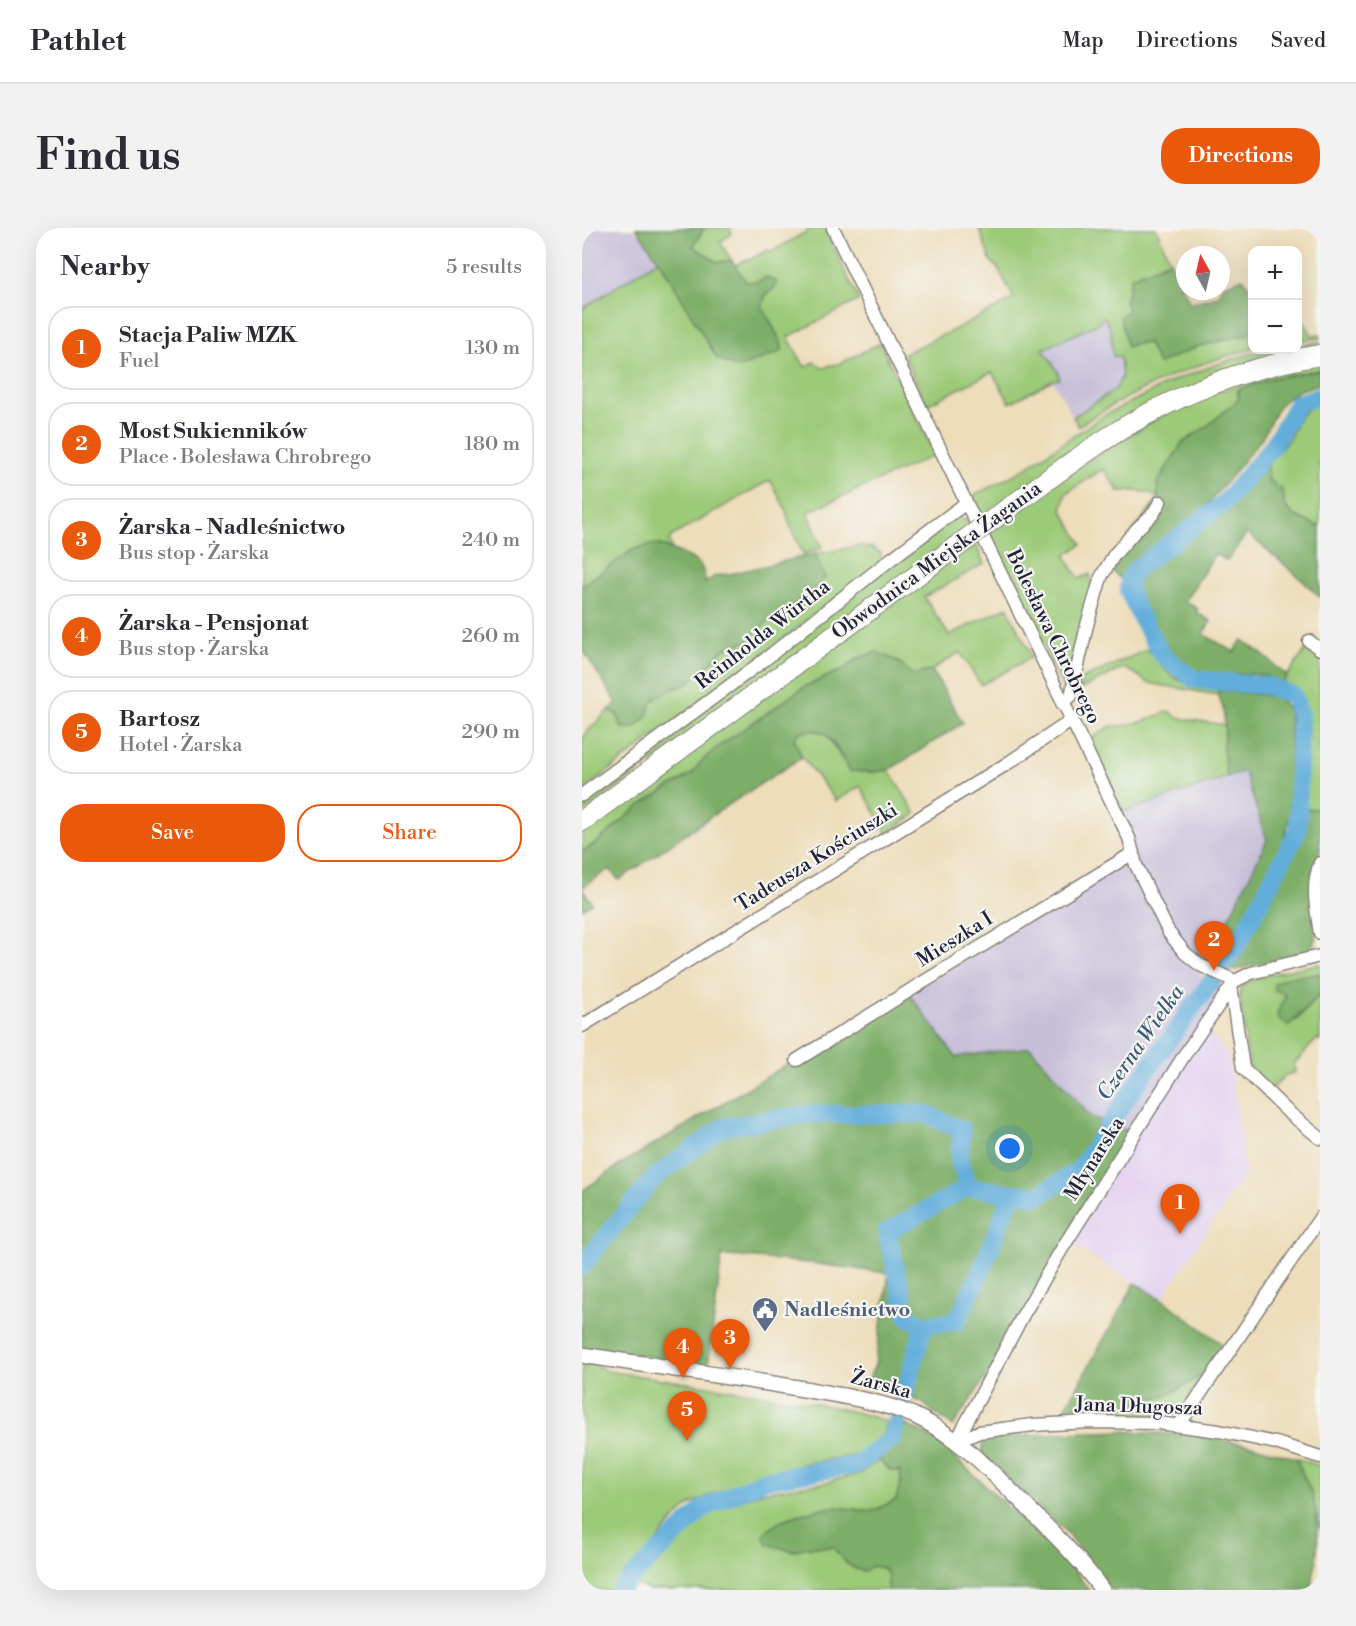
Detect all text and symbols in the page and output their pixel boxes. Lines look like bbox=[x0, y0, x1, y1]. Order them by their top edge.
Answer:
text: Pathlet bbox=[30, 24, 126, 59]
text: Map bbox=[1062, 28, 1104, 54]
text: Directions bbox=[1137, 28, 1238, 54]
text: Saved bbox=[1271, 28, 1326, 54]
button: Directions bbox=[1161, 128, 1320, 184]
text: Find us bbox=[36, 130, 180, 183]
north arrow bbox=[1176, 246, 1230, 300]
map controls bbox=[1248, 246, 1302, 354]
button: + bbox=[1248, 246, 1302, 300]
text: Nearby bbox=[60, 251, 150, 283]
text: 5 results bbox=[446, 255, 522, 280]
button: − bbox=[1248, 300, 1302, 354]
text: Stacja Paliw MZK bbox=[119, 322, 297, 349]
text: 1 bbox=[77, 336, 86, 361]
text: 130 m bbox=[465, 336, 520, 361]
text: Fuel bbox=[119, 349, 159, 374]
text: Most Sukienników bbox=[119, 418, 307, 445]
text: 2 bbox=[75, 432, 88, 457]
text: 180 m bbox=[465, 432, 520, 457]
text: Place · Bolesława Chrobrego bbox=[119, 445, 372, 470]
street label: Obwodnica Miejska Żagania bbox=[827, 475, 1047, 646]
text: Żarska - Nadleśnictwo bbox=[119, 514, 346, 541]
text: 3 bbox=[75, 528, 88, 553]
text: 240 m bbox=[462, 528, 520, 553]
text: Bus stop · Żarska bbox=[119, 541, 269, 566]
street label: Bolesława Chrobrego bbox=[999, 545, 1106, 728]
street label: Reinholda Würtha bbox=[691, 574, 836, 695]
text: Żarska - Pensjonat bbox=[119, 610, 309, 637]
text: 4 bbox=[75, 624, 88, 649]
text: 260 m bbox=[462, 624, 520, 649]
text: Bus stop · Żarska bbox=[119, 637, 269, 662]
text: Bartosz bbox=[119, 706, 200, 733]
text: 5 bbox=[75, 720, 88, 745]
text: 290 m bbox=[462, 720, 520, 745]
text: Hotel · Żarska bbox=[119, 733, 242, 758]
street label: Tadeusza Kościuszki bbox=[731, 798, 903, 918]
button: Save bbox=[60, 804, 285, 862]
button: Share bbox=[297, 804, 522, 862]
street label: Mieszka I bbox=[912, 906, 998, 973]
pin: 2 bbox=[1194, 922, 1234, 971]
water label: Czerna Wielka bbox=[1092, 980, 1190, 1106]
street label: Młynarska bbox=[1060, 1112, 1131, 1205]
your location bbox=[995, 1134, 1024, 1163]
pin: 1 bbox=[1160, 1184, 1200, 1234]
public building icon: Nadleśnictwo bbox=[750, 1295, 780, 1333]
place label: Nadleśnictwo bbox=[784, 1298, 910, 1323]
pin: 3 bbox=[710, 1320, 750, 1369]
pin: 4 bbox=[664, 1328, 702, 1378]
street label: Żarska bbox=[848, 1364, 915, 1405]
pin: 5 bbox=[668, 1392, 706, 1441]
street label: Jana Długosza bbox=[1074, 1392, 1204, 1422]

